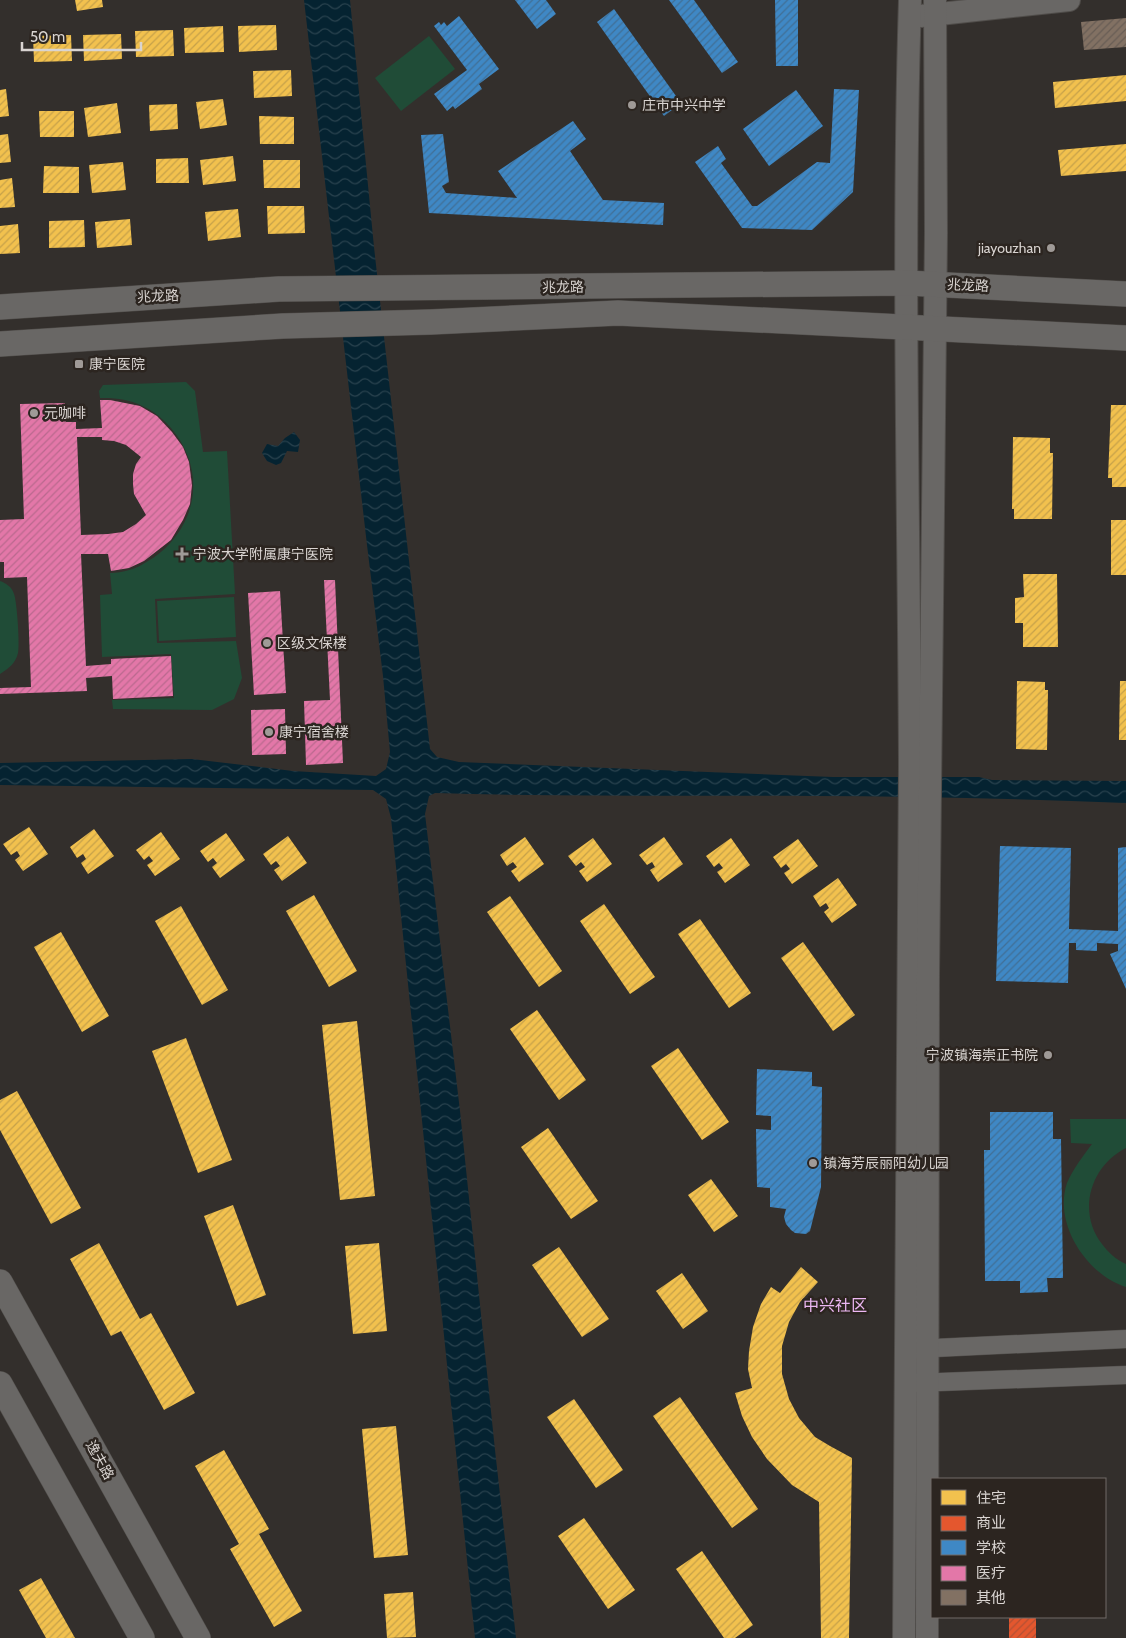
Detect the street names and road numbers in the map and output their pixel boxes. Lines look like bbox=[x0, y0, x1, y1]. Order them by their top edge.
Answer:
street label: 兆龙路 bbox=[947, 275, 989, 295]
street label: 兆龙路 bbox=[542, 278, 584, 296]
street label: 兆龙路 bbox=[137, 286, 179, 306]
street label: 逸夫路 bbox=[82, 1437, 118, 1483]

